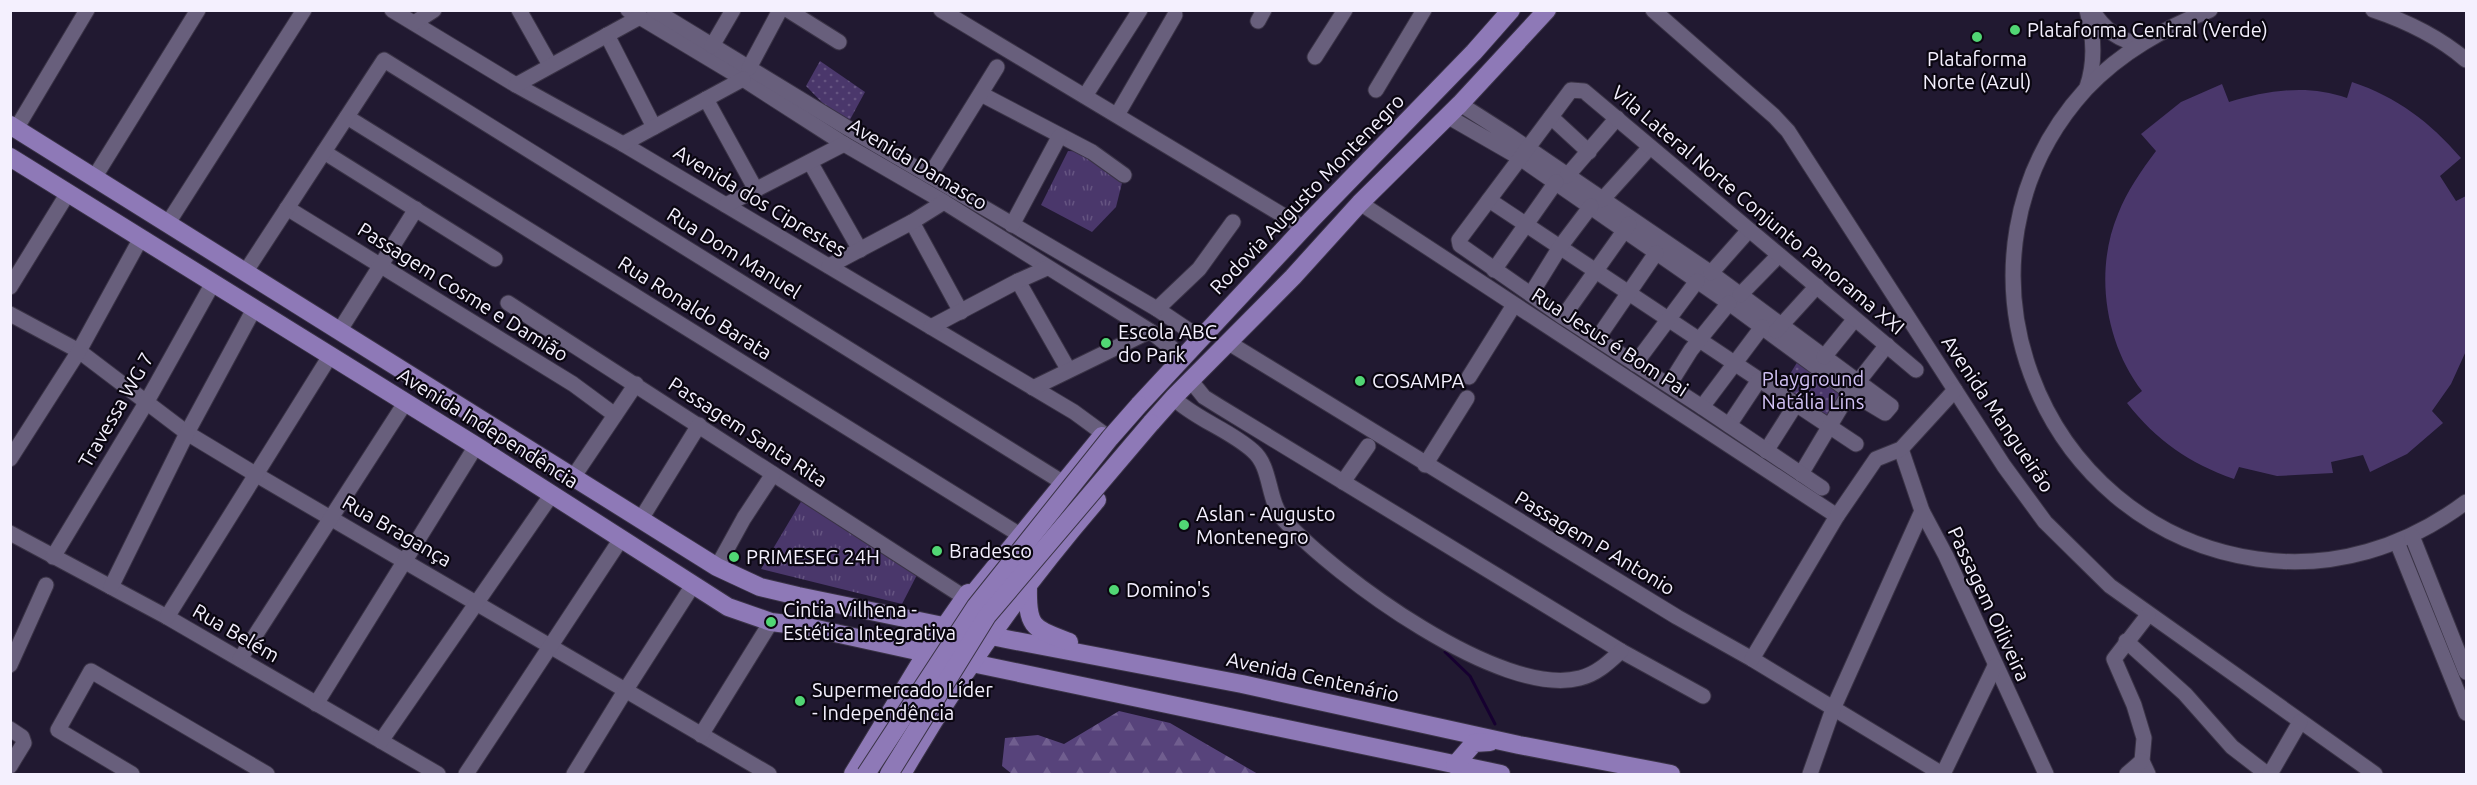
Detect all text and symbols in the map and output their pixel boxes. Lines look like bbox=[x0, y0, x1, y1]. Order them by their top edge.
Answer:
place label: Plataforma Central (Verde) bbox=[2027, 18, 2268, 41]
marker: Plataforma Central (Verde) bbox=[2008, 23, 2022, 37]
marker: Plataforma Norte (Azul) bbox=[1970, 30, 1984, 44]
place label: Plataforma Norte (Azul) bbox=[1923, 47, 2031, 93]
street label: Vila Lateral Norte Conjunto Panorama XXI bbox=[1607, 80, 1909, 339]
street label: Rodovia Augusto Montenegro bbox=[1205, 89, 1409, 299]
street label: Avenida Damasco bbox=[845, 113, 992, 214]
street label: Avenida dos Ciprestes bbox=[670, 140, 850, 261]
street label: Rua Dom Manuel bbox=[663, 202, 805, 303]
street label: Passagem Cosme e Damião bbox=[354, 217, 573, 366]
street label: Rua Ronaldo Barata bbox=[614, 251, 776, 364]
street label: Rua Jesus é Bom Pai bbox=[1528, 282, 1693, 401]
place label: Escola ABC do Park bbox=[1118, 320, 1217, 366]
street label: Avenida Mangueirão bbox=[1937, 331, 2059, 496]
marker: Escola ABC do Park bbox=[1099, 336, 1113, 350]
street label: Travessa WG 7 bbox=[73, 348, 158, 471]
street label: Avenida Independência bbox=[394, 363, 583, 493]
park label: Playground Natália Lins bbox=[1762, 367, 1864, 413]
place label: COSAMPA bbox=[1372, 369, 1465, 392]
street label: Passagem Santa Rita bbox=[665, 372, 832, 491]
marker: COSAMPA bbox=[1353, 374, 1367, 388]
street label: Passagem P Antonio bbox=[1511, 486, 1679, 599]
street label: Rua Bragança bbox=[339, 490, 456, 571]
place label: Aslan - Augusto Montenegro bbox=[1196, 502, 1335, 548]
marker: Aslan - Augusto Montenegro bbox=[1177, 518, 1191, 532]
street label: Passagem Oiliveira bbox=[1944, 523, 2035, 685]
place label: Bradesco bbox=[949, 539, 1032, 562]
marker: Bradesco bbox=[930, 544, 944, 558]
place label: PRIMESEG 24H bbox=[746, 545, 880, 568]
marker: PRIMESEG 24H bbox=[727, 550, 741, 564]
place label: Domino's bbox=[1126, 578, 1210, 601]
marker: Domino's bbox=[1107, 583, 1121, 597]
place label: Cintia Vilhena - Estética Integrativa bbox=[783, 598, 956, 644]
street label: Rua Belém bbox=[189, 599, 284, 667]
marker: Cintia Vilhena - Estética Integrativa bbox=[764, 615, 778, 629]
street label: Avenida Centenário bbox=[1225, 647, 1401, 706]
place label: Supermercado Líder - Independência bbox=[812, 678, 993, 724]
marker: Supermercado Líder - Independência bbox=[793, 694, 807, 708]

